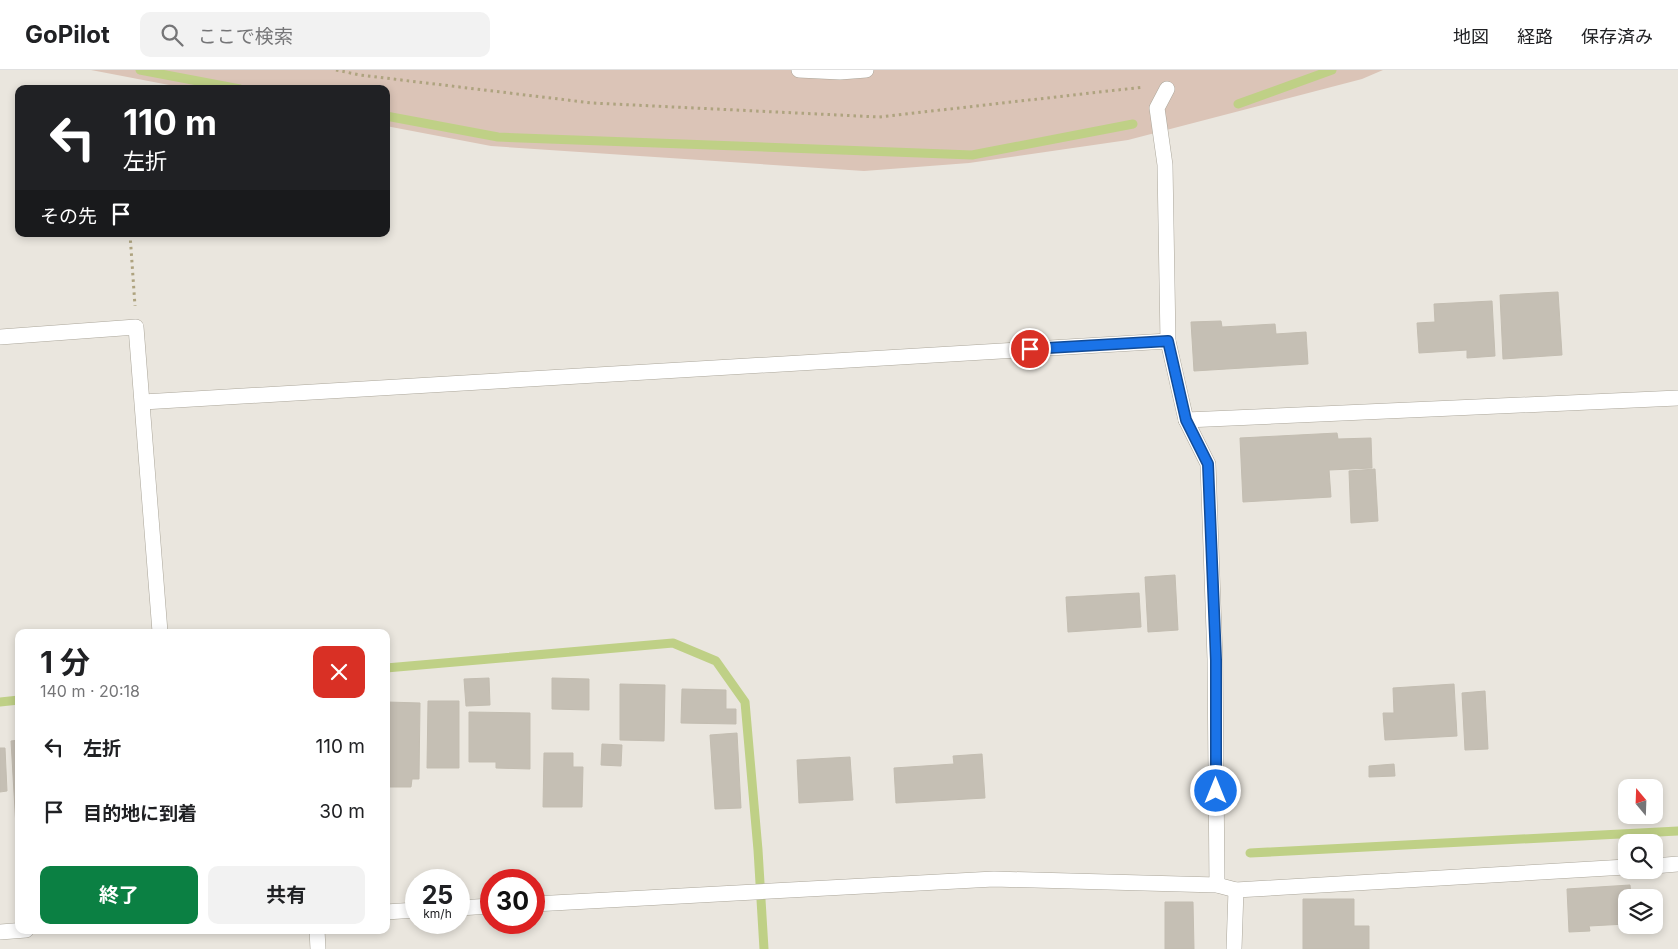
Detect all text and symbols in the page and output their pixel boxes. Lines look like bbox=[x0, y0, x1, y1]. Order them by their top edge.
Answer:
search box bbox=[140, 12, 490, 57]
text: GoPilot bbox=[25, 20, 110, 49]
icon: search bbox=[158, 21, 186, 49]
text: ここで検索 bbox=[198, 25, 293, 48]
text: 地図 bbox=[1453, 26, 1489, 47]
text: 経路 bbox=[1517, 26, 1553, 47]
text: 保存済み bbox=[1581, 26, 1653, 47]
text: 110 m bbox=[123, 101, 217, 143]
icon: left bbox=[40, 105, 105, 170]
text: 左折 bbox=[123, 148, 167, 174]
icon: arrive bbox=[107, 200, 135, 228]
text: その先 bbox=[40, 205, 97, 228]
pin bbox=[1009, 328, 1051, 370]
icon: arrive bbox=[1016, 335, 1044, 363]
text: 1 分 bbox=[40, 644, 90, 680]
button: close bbox=[313, 646, 365, 698]
text: 140 m · 20:18 bbox=[40, 681, 140, 701]
icon: left bbox=[40, 733, 68, 761]
text: 110 m bbox=[316, 735, 365, 758]
text: 左折 bbox=[83, 737, 121, 760]
position arrow bbox=[1189, 764, 1241, 816]
north arrow bbox=[1618, 779, 1662, 824]
map controls bbox=[1618, 779, 1663, 934]
icon: arrive bbox=[40, 798, 68, 826]
text: 30 m bbox=[319, 800, 365, 823]
text: 目的地に到着 bbox=[83, 802, 197, 825]
button: search bbox=[1618, 834, 1663, 879]
button: 終了 bbox=[40, 866, 198, 924]
button: 共有 bbox=[208, 866, 365, 924]
speed limit sign: 30 bbox=[480, 869, 545, 934]
text: 25 bbox=[422, 880, 453, 910]
button: layers bbox=[1618, 889, 1663, 934]
text: km/h bbox=[423, 906, 452, 921]

